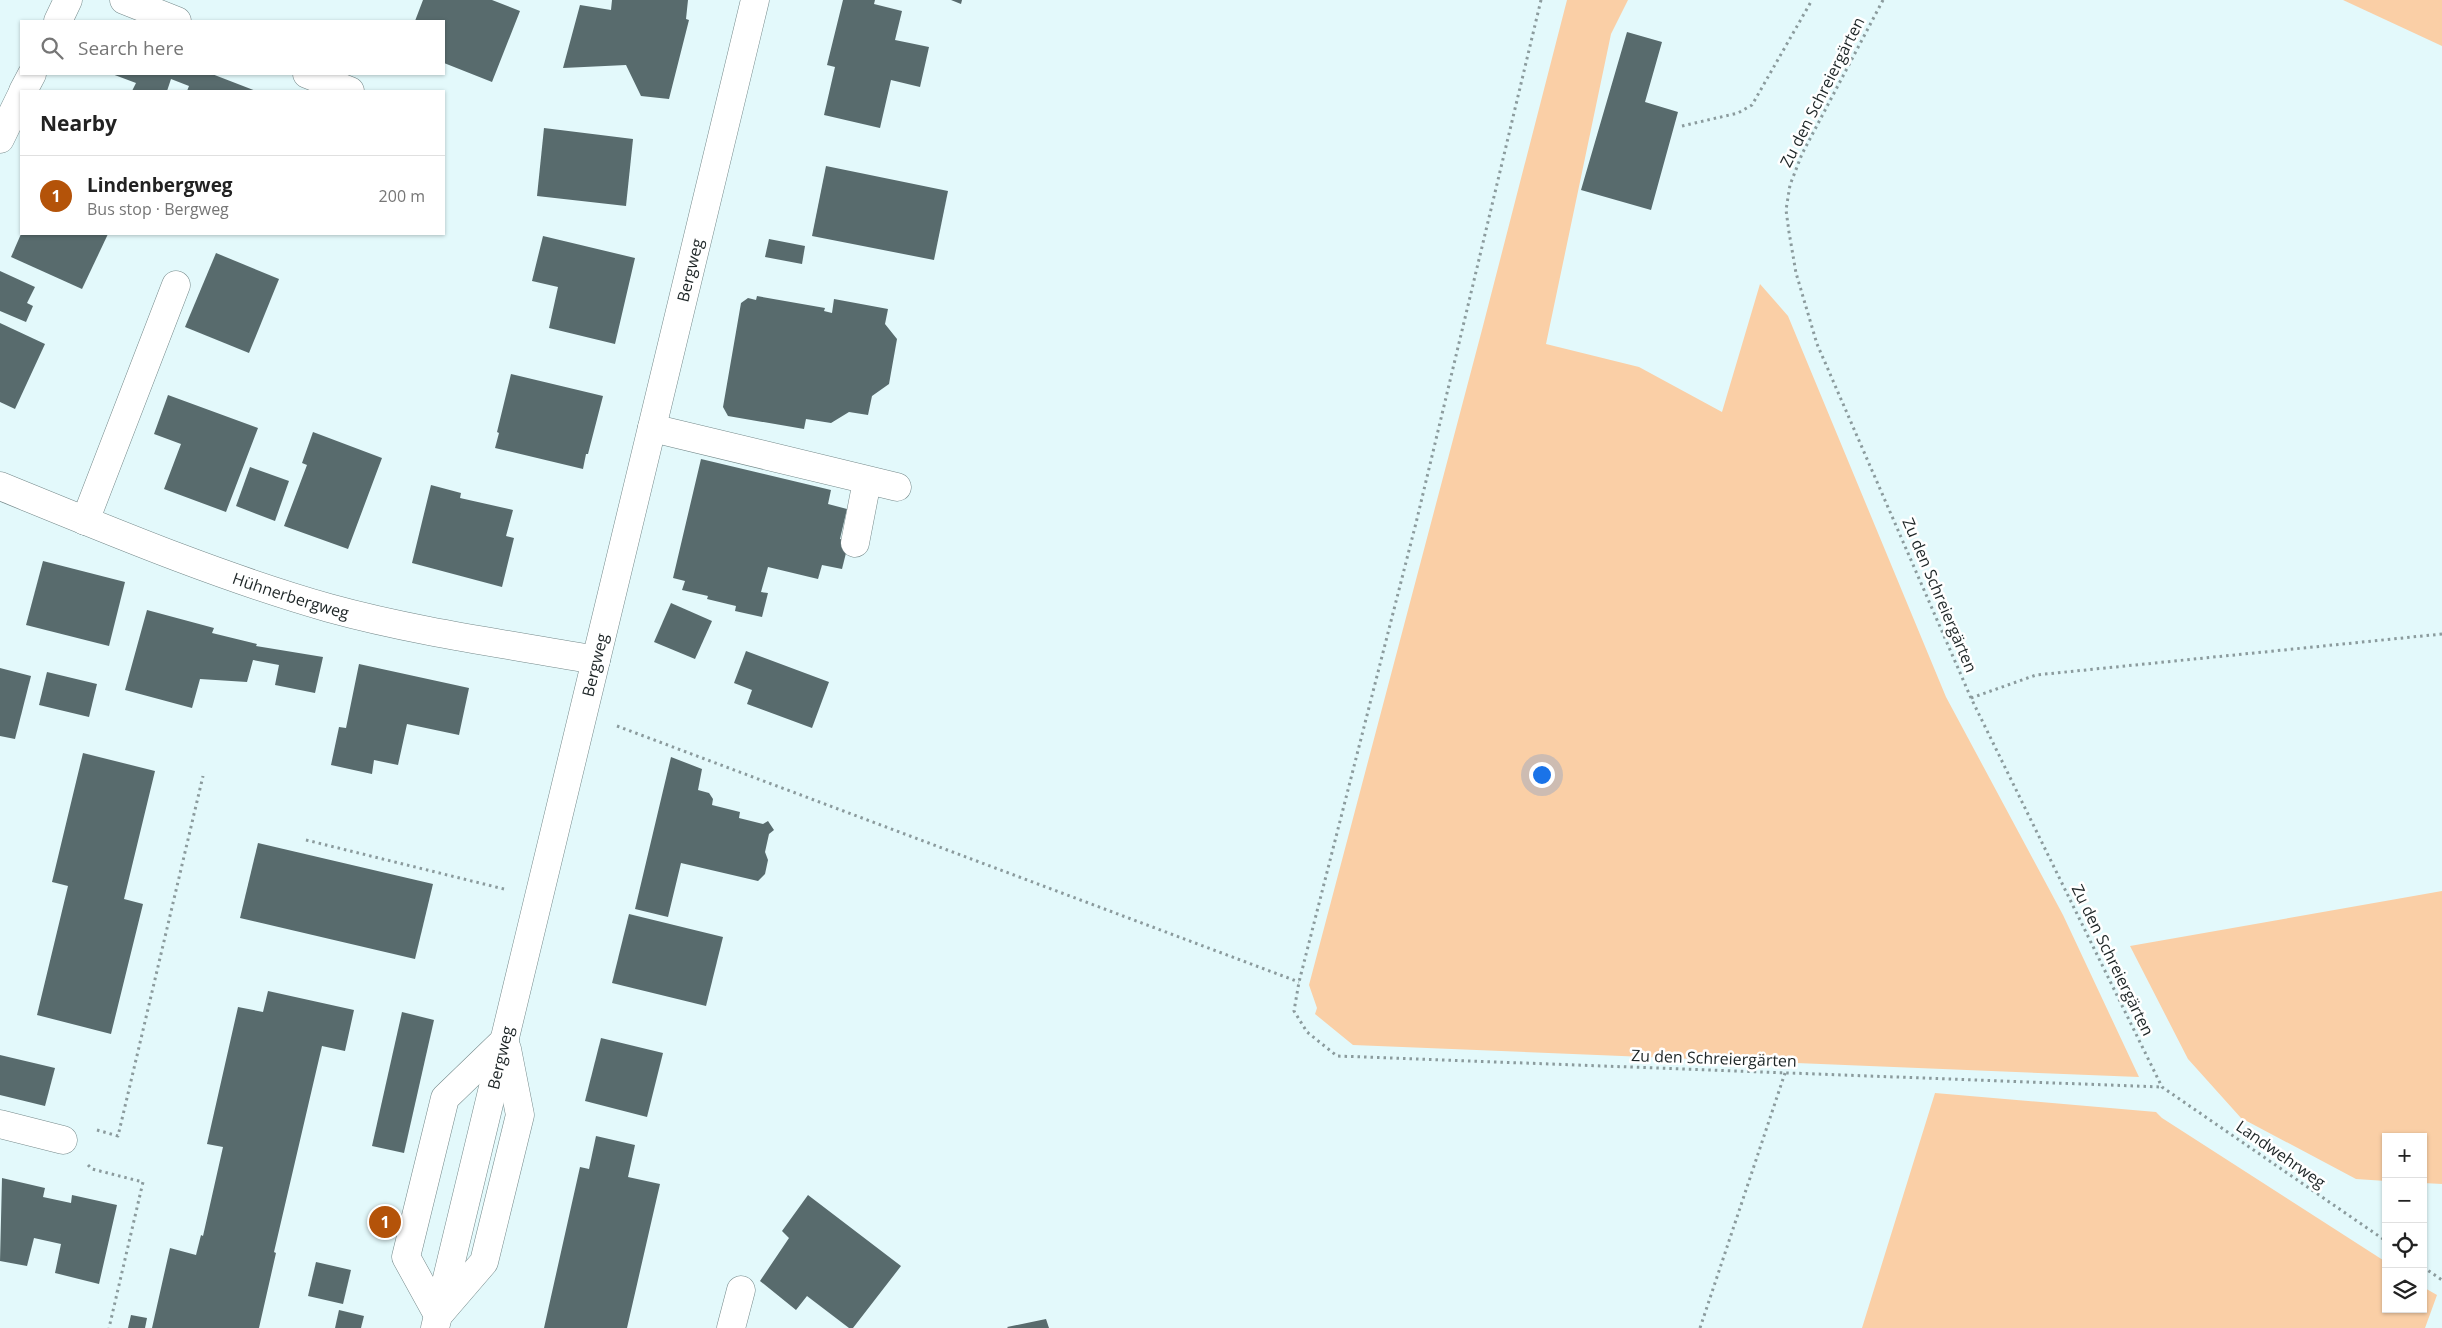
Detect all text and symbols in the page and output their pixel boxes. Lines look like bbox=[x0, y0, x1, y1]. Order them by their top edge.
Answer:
street label: Zu den Schreiergärten bbox=[1775, 13, 1869, 171]
search box bbox=[20, 20, 445, 75]
icon: search bbox=[38, 34, 66, 62]
text: Search here bbox=[78, 35, 184, 61]
text: Nearby bbox=[40, 109, 117, 137]
text: Lindenbergweg bbox=[87, 172, 233, 198]
text: 1 bbox=[51, 185, 61, 207]
text: 200 m bbox=[379, 185, 425, 207]
text: Bus stop · Bergweg bbox=[87, 198, 229, 220]
street label: Bergweg bbox=[672, 236, 708, 304]
street label: Zu den Schreiergärten bbox=[1897, 514, 1983, 676]
street label: Hühnerbergweg bbox=[230, 567, 352, 624]
street label: Bergweg bbox=[576, 631, 613, 699]
your location bbox=[1529, 762, 1555, 788]
street label: Zu den Schreiergärten bbox=[2067, 881, 2159, 1039]
street label: Bergweg bbox=[482, 1023, 518, 1092]
street label: Zu den Schreiergärten bbox=[1631, 1044, 1797, 1072]
street label: Landwehrweg bbox=[2232, 1115, 2330, 1193]
map controls bbox=[2382, 1133, 2427, 1313]
button: + bbox=[2382, 1133, 2427, 1178]
button: − bbox=[2382, 1178, 2427, 1223]
pin: 1 bbox=[369, 1203, 401, 1241]
button: locate bbox=[2382, 1223, 2427, 1268]
button: layers bbox=[2382, 1268, 2427, 1313]

